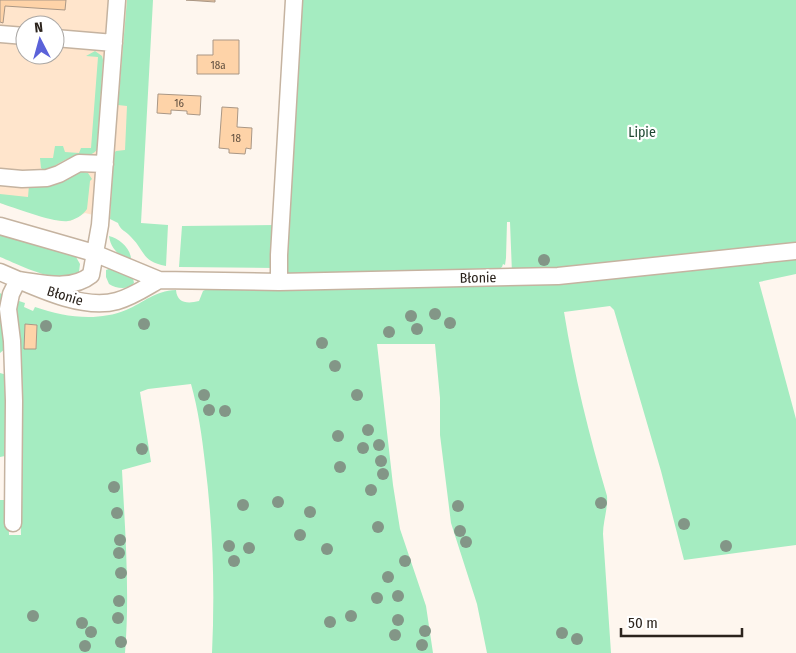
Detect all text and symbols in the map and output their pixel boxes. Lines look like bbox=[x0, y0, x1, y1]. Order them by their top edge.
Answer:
north arrow bbox=[15, 15, 65, 65]
text: N bbox=[34, 19, 44, 36]
house number: 18a bbox=[210, 59, 226, 72]
house number: 16 bbox=[174, 97, 184, 110]
park label: Lipie bbox=[628, 124, 656, 141]
house number: 18 bbox=[231, 132, 241, 145]
street label: Błonie bbox=[459, 269, 497, 287]
street label: Błonie bbox=[45, 282, 85, 310]
scale bar bbox=[621, 606, 742, 638]
text: 50 m bbox=[628, 614, 658, 632]

